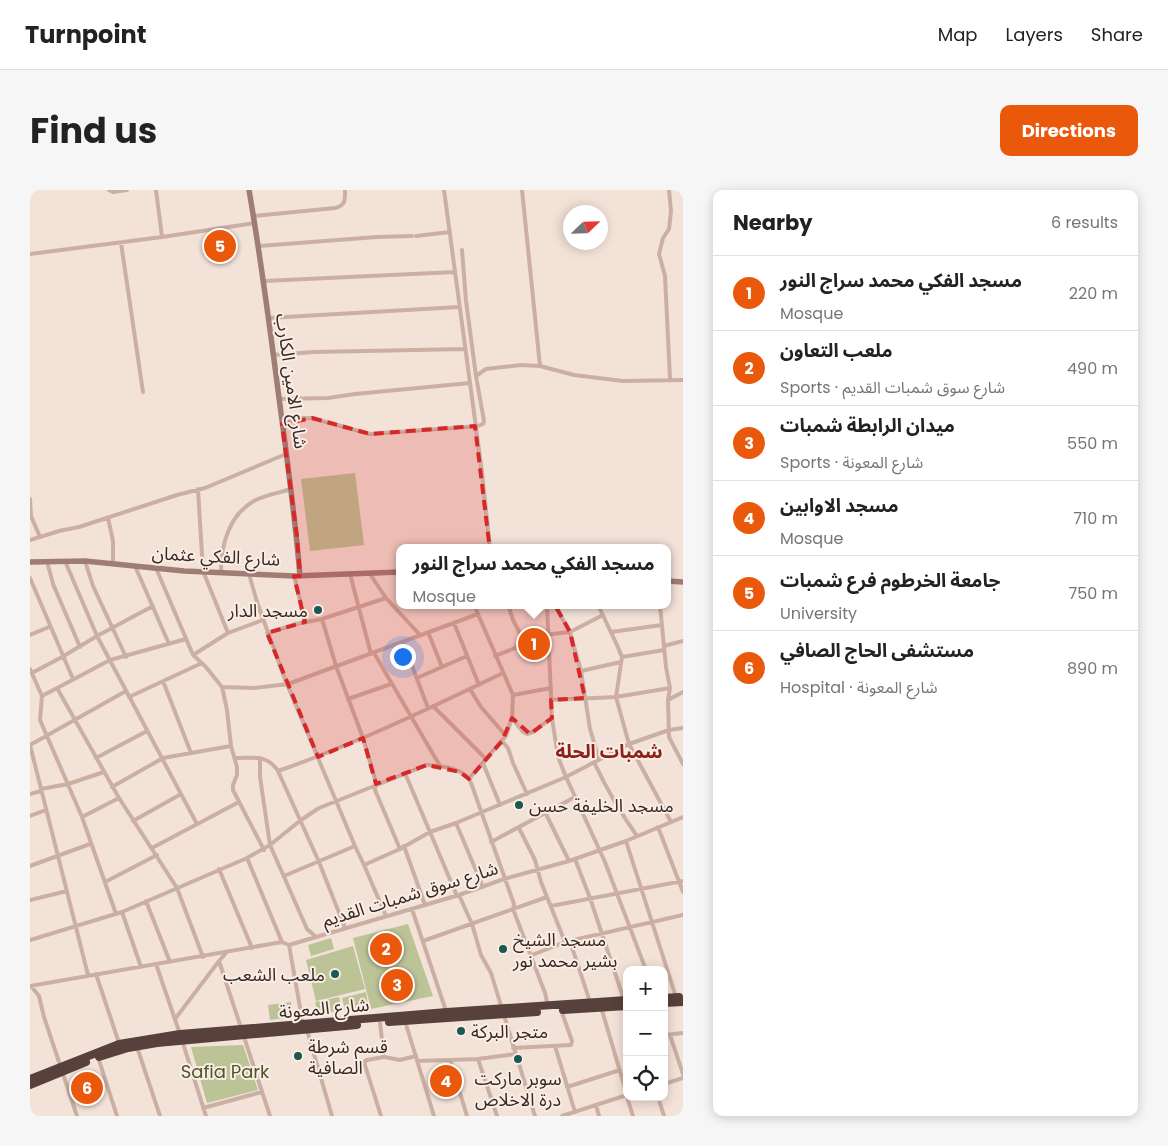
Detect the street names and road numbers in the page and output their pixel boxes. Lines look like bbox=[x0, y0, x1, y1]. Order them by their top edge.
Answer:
street label: شارع الامين الكارب bbox=[268, 312, 314, 451]
street label: شارع الفكي عثمان bbox=[151, 540, 281, 574]
street label: شارع سوق شمبات القديم bbox=[319, 855, 502, 935]
street label: شارع المعونة bbox=[278, 992, 370, 1026]

